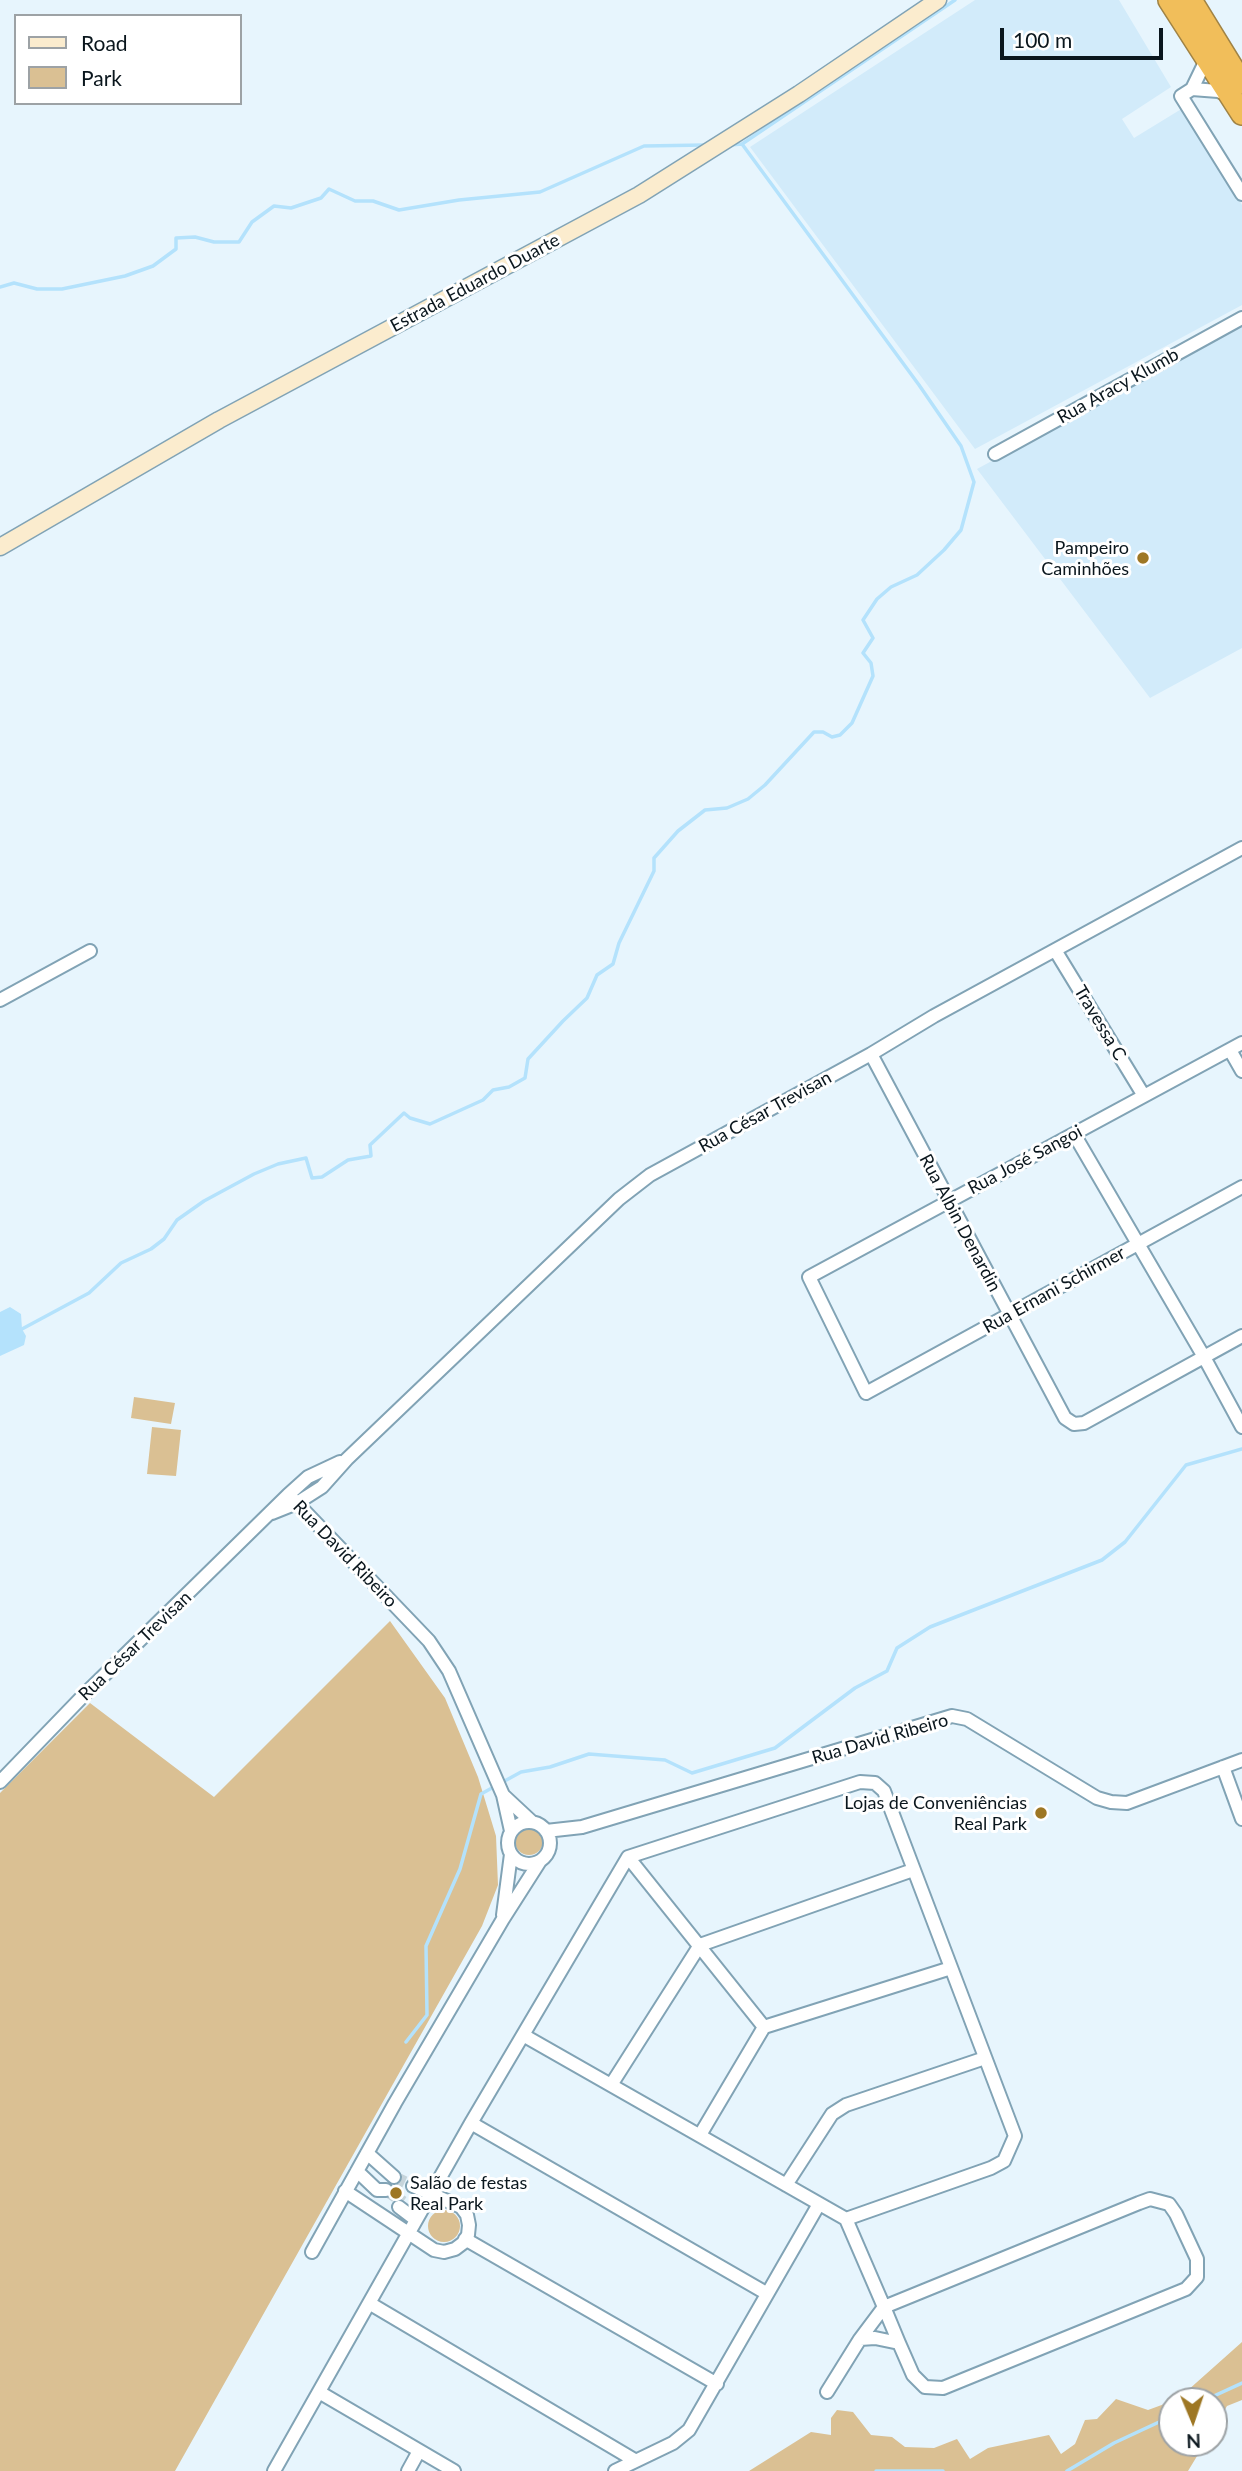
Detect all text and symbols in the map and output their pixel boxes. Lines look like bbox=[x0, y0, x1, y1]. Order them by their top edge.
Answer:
legend bbox=[14, 14, 242, 105]
scale bar bbox=[1004, 14, 1167, 58]
text: 100 m bbox=[1013, 27, 1072, 52]
text: Road bbox=[81, 30, 128, 55]
text: Park bbox=[81, 65, 122, 90]
street label: Estrada Eduardo Duarte bbox=[387, 229, 563, 337]
street label: Rua Aracy Klumb bbox=[1053, 344, 1183, 428]
place label: Pampeiro Caminhões bbox=[1041, 537, 1129, 580]
marker: Pampeiro Caminhões bbox=[1135, 550, 1151, 566]
street label: Travessa C bbox=[1069, 982, 1131, 1064]
street label: Rua César Trevisan bbox=[695, 1067, 835, 1157]
street label: Rua José Sangoi bbox=[964, 1121, 1086, 1199]
street label: Rua Albin Denardin bbox=[915, 1151, 1005, 1295]
street label: Rua Ernani Schirmer bbox=[979, 1242, 1129, 1338]
street label: Rua David Ribeiro bbox=[288, 1496, 402, 1612]
street label: Rua César Trevisan bbox=[74, 1587, 196, 1705]
street label: Rua David Ribeiro bbox=[809, 1709, 951, 1769]
place label: Lojas de Conveniências Real Park bbox=[844, 1792, 1027, 1834]
marker: Lojas de Conveniências Real Park bbox=[1033, 1805, 1049, 1821]
place label: Salão de festas Real Park bbox=[410, 2172, 527, 2214]
marker: Salão de festas Real Park bbox=[388, 2185, 404, 2201]
north arrow bbox=[1158, 2387, 1228, 2457]
text: N bbox=[1186, 2430, 1201, 2453]

